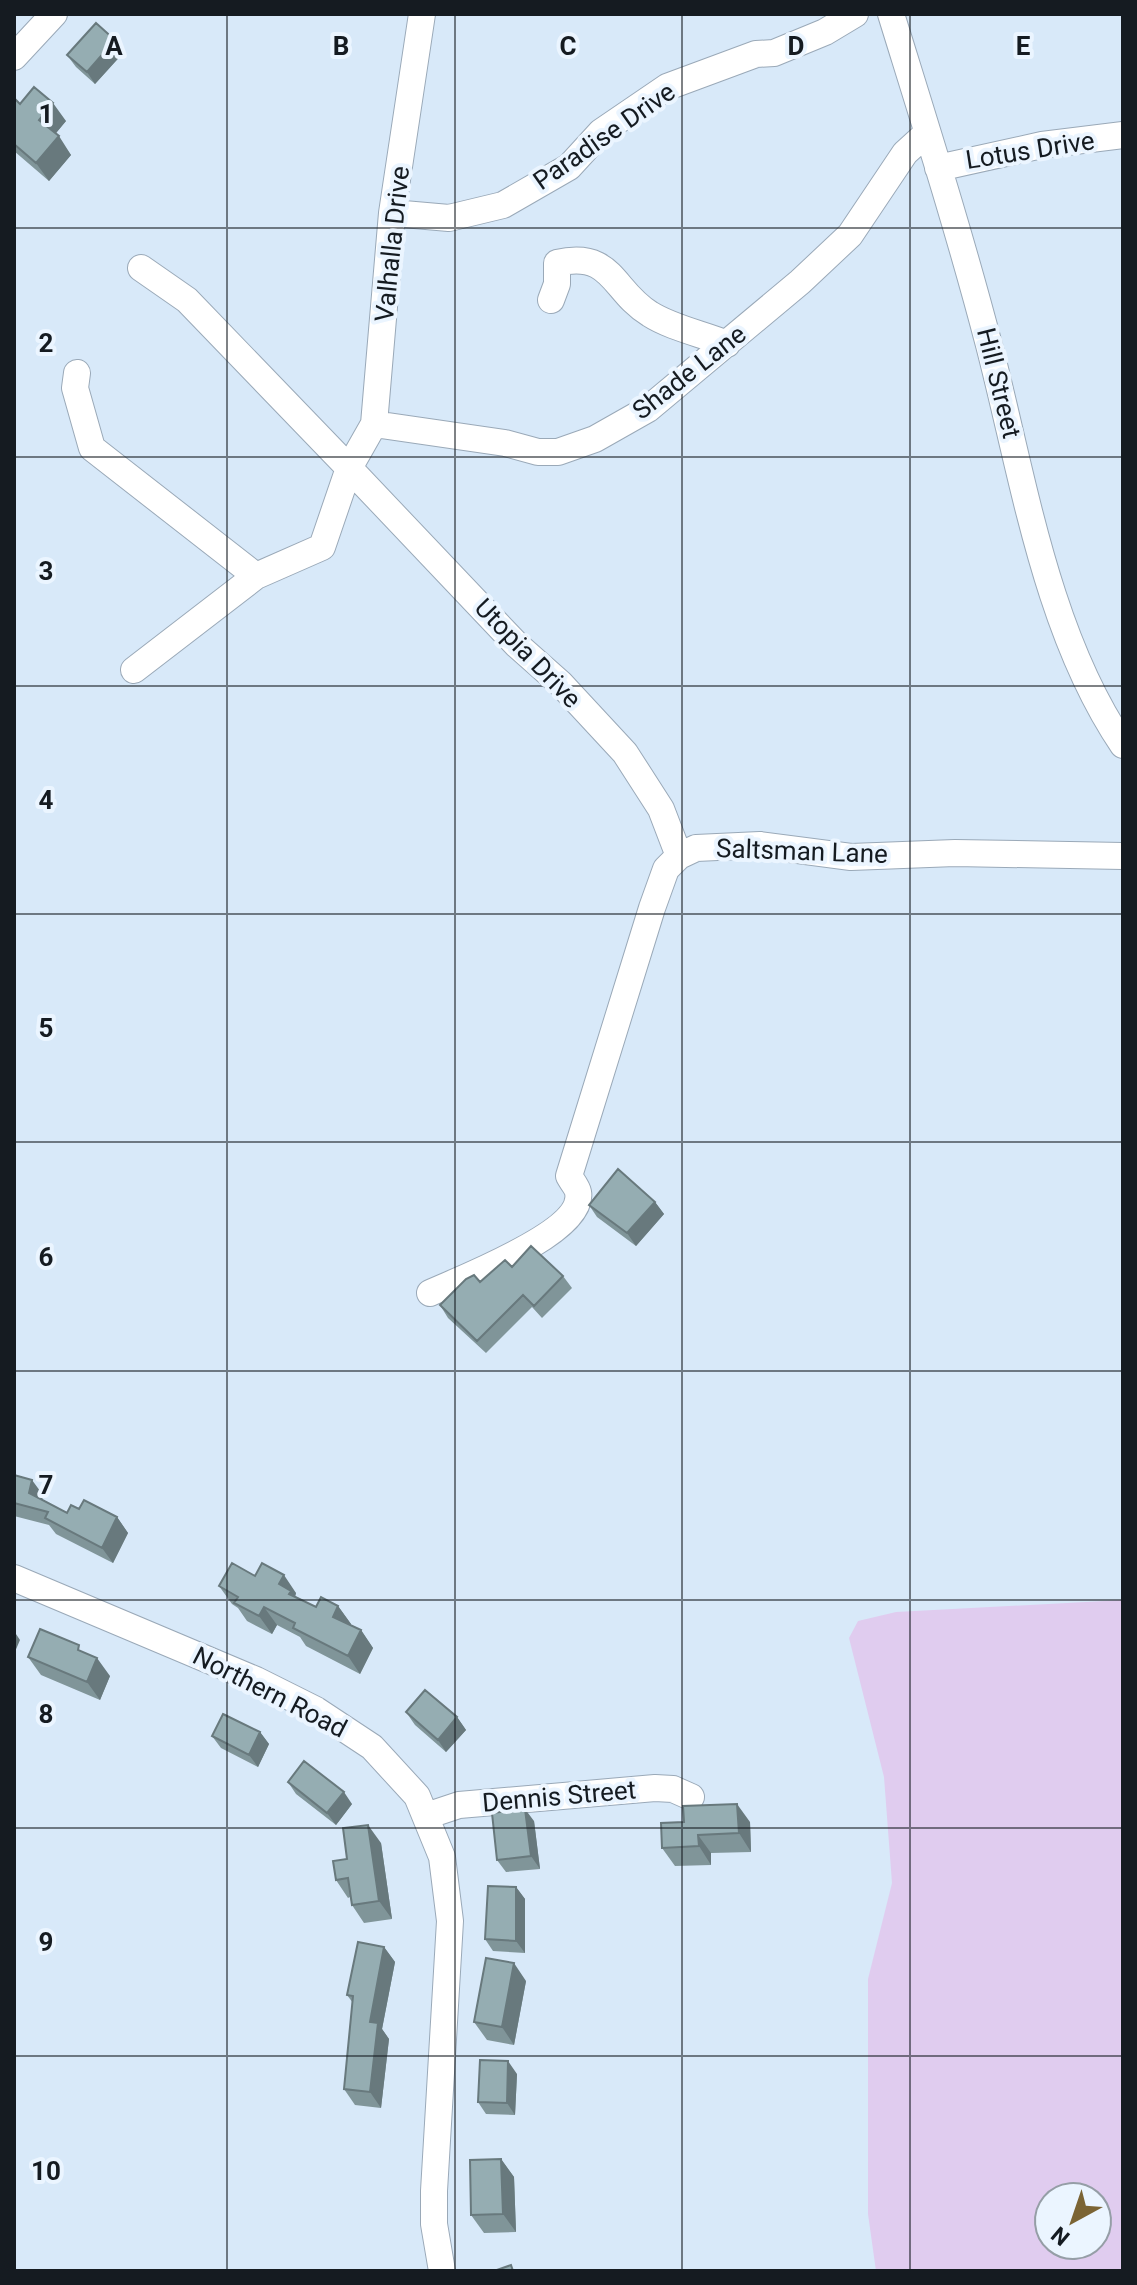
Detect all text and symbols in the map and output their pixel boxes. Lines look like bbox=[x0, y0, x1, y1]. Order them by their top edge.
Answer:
text: A bbox=[105, 31, 123, 61]
text: B bbox=[333, 31, 349, 61]
text: C bbox=[559, 31, 577, 61]
text: D bbox=[788, 31, 804, 61]
text: E bbox=[1016, 31, 1031, 61]
street label: Paradise Drive bbox=[527, 76, 681, 196]
text: 1 bbox=[39, 99, 53, 129]
street label: Lotus Drive bbox=[963, 125, 1097, 175]
street label: Valhalla Drive bbox=[369, 165, 415, 323]
street label: Shade Lane bbox=[627, 319, 751, 425]
street label: Hill Street bbox=[971, 325, 1027, 441]
text: 2 bbox=[39, 328, 53, 358]
text: 3 bbox=[39, 556, 53, 586]
street label: Utopia Drive bbox=[469, 592, 587, 714]
text: 4 bbox=[39, 785, 54, 815]
street label: Saltsman Lane bbox=[716, 833, 888, 869]
text: 5 bbox=[39, 1013, 53, 1043]
text: 6 bbox=[39, 1242, 54, 1272]
text: 7 bbox=[39, 1470, 53, 1500]
street label: Northern Road bbox=[188, 1640, 352, 1744]
text: 8 bbox=[39, 1699, 53, 1729]
street label: Dennis Street bbox=[481, 1774, 637, 1818]
text: 9 bbox=[39, 1927, 53, 1957]
text: 10 bbox=[31, 2156, 61, 2186]
north arrow bbox=[1033, 2181, 1113, 2261]
text: N bbox=[1046, 2221, 1074, 2251]

